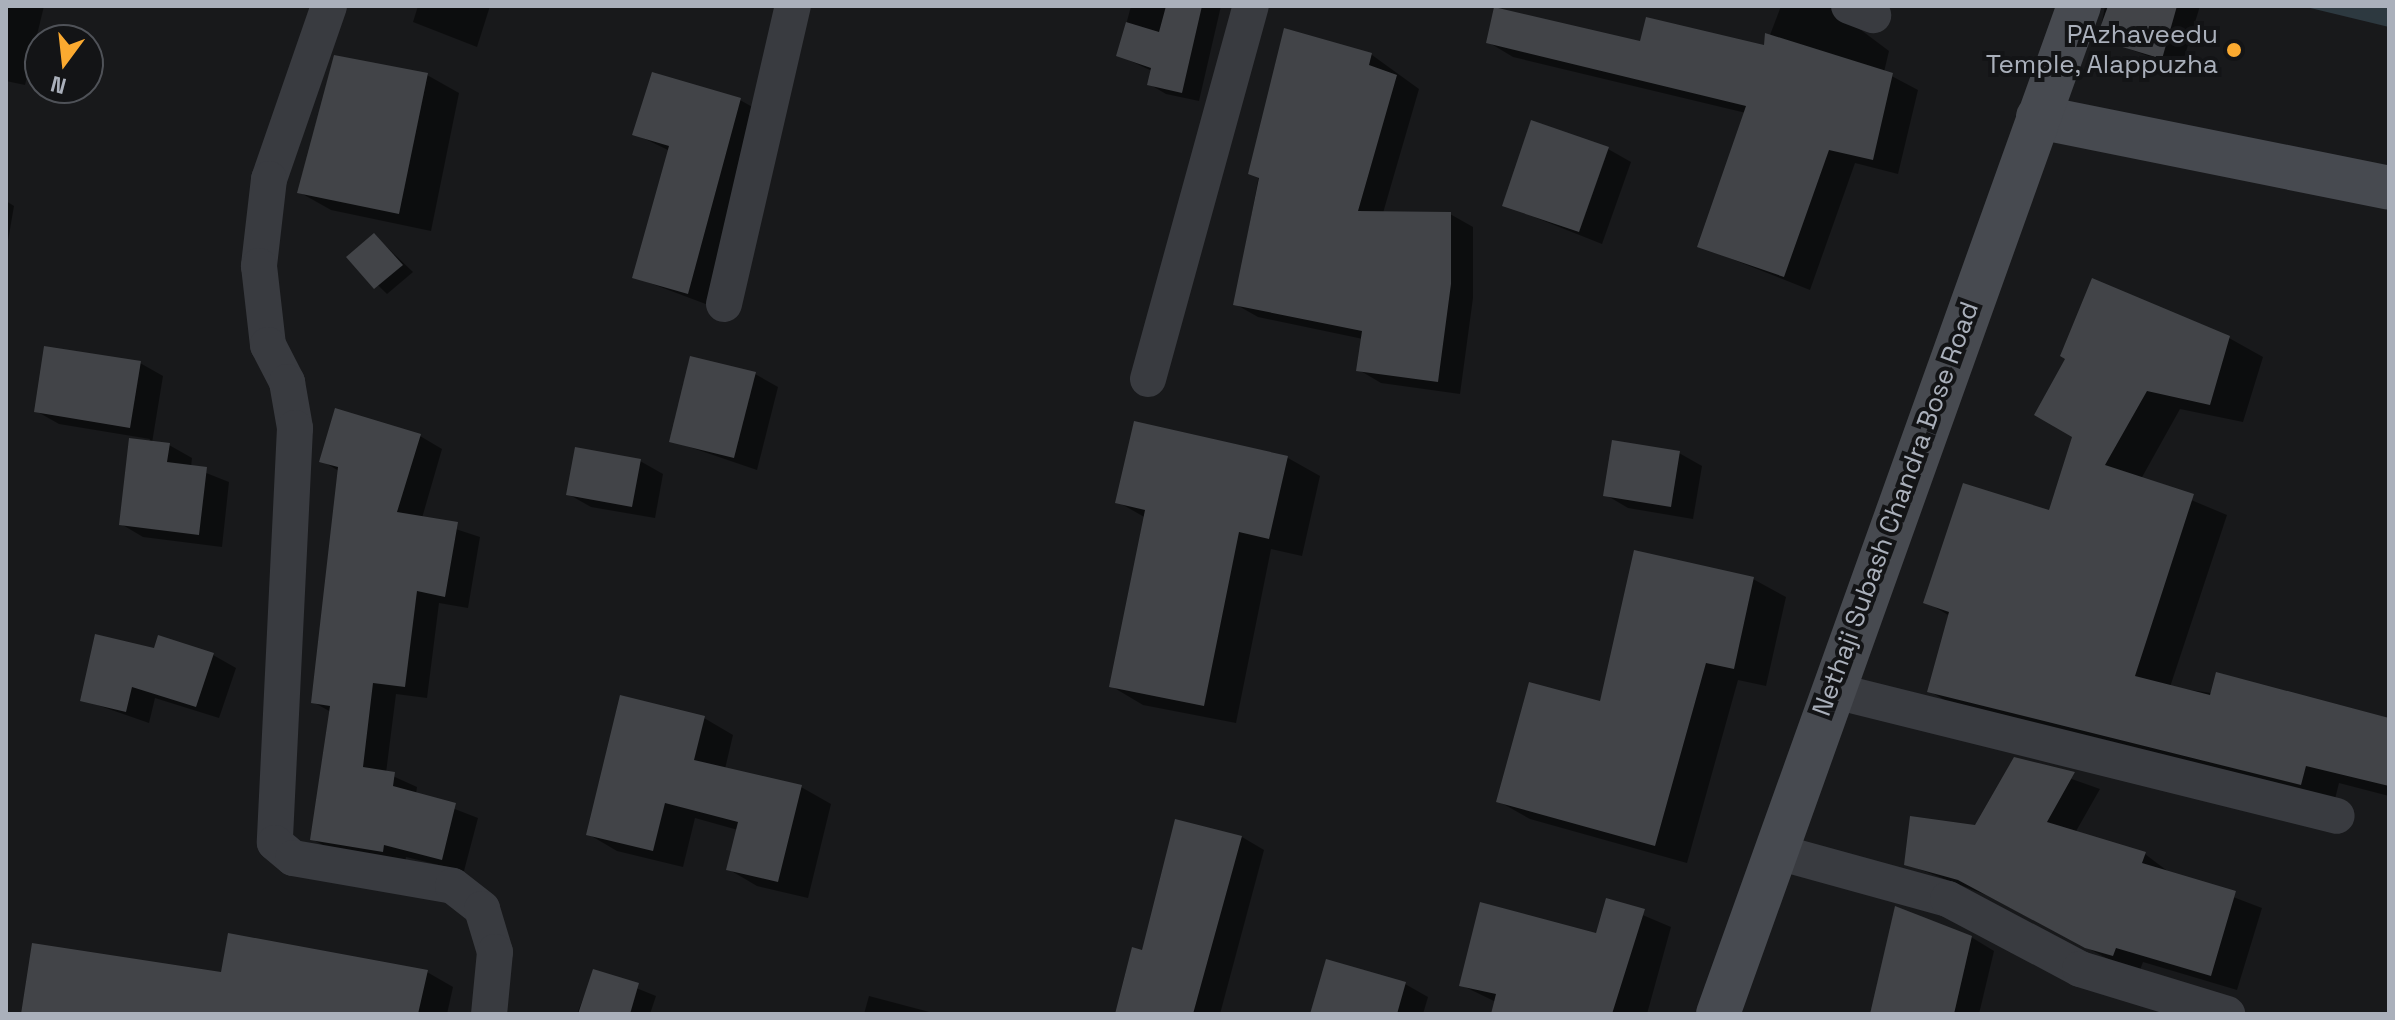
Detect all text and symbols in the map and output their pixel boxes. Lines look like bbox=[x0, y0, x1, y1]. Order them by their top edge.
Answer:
place label: PAzhaveedu Temple, Alappuzha bbox=[1985, 19, 2218, 80]
north arrow bbox=[24, 24, 104, 104]
marker: PAzhaveedu Temple, Alappuzha bbox=[2225, 41, 2243, 59]
text: N bbox=[48, 70, 69, 101]
street label: Nethaji Subash Chandra Bose Road bbox=[1806, 298, 1986, 720]

